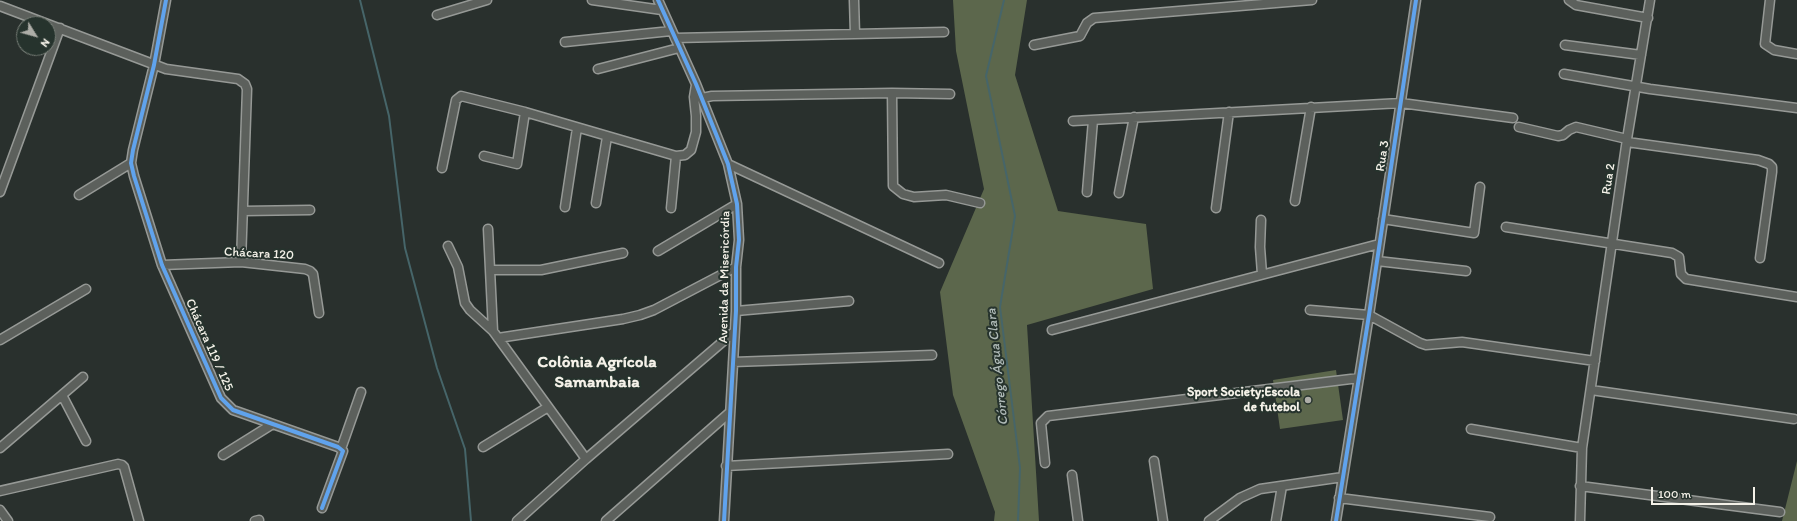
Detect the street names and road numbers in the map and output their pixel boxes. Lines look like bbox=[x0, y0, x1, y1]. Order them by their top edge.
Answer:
street label: Rua 3 bbox=[1373, 139, 1393, 173]
street label: Rua 2 bbox=[1599, 162, 1619, 196]
street label: Avenida da Misericórdia bbox=[716, 211, 734, 343]
street label: Chácara 120 bbox=[224, 244, 294, 264]
street label: Chácara 119 / 125 bbox=[182, 297, 236, 393]

